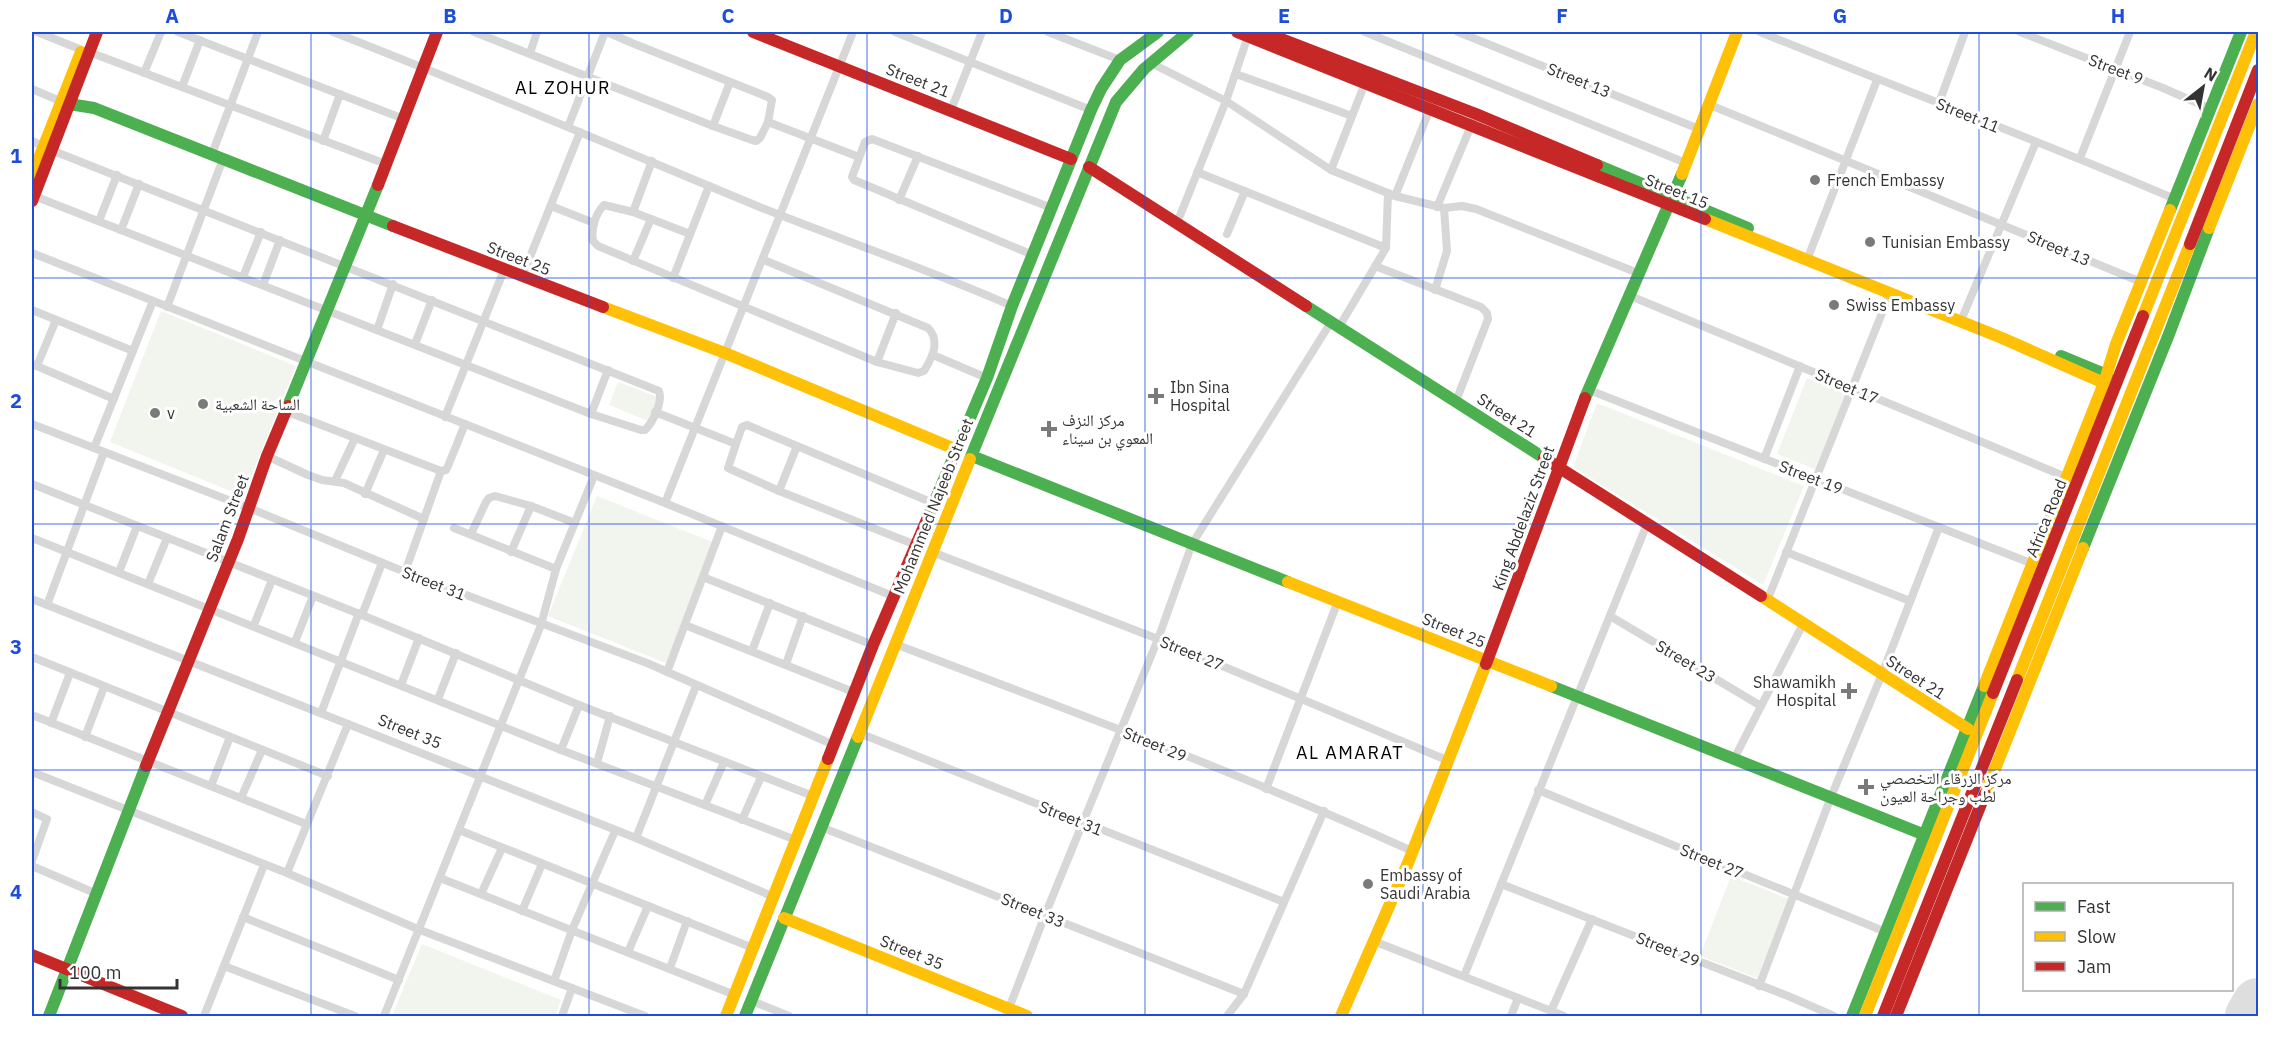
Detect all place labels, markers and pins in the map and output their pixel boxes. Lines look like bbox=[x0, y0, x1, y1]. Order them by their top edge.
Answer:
place label: French Embassy bbox=[1827, 170, 1945, 190]
marker: French Embassy bbox=[1808, 173, 1822, 187]
place label: Tunisian Embassy bbox=[1882, 232, 2010, 252]
marker: Tunisian Embassy bbox=[1863, 235, 1877, 249]
place label: Swiss Embassy bbox=[1846, 295, 1955, 315]
marker: Swiss Embassy bbox=[1827, 298, 1841, 312]
place label: Ibn Sina Hospital bbox=[1170, 377, 1230, 415]
marker: Ibn Sina Hospital bbox=[1147, 387, 1165, 405]
place label: الساحة الشعبية bbox=[215, 394, 300, 414]
marker: الساحة الشعبية bbox=[196, 397, 210, 411]
place label: v bbox=[167, 403, 175, 423]
marker: v bbox=[148, 406, 162, 420]
place label: مركز النزف المعوي بن سيناء bbox=[1062, 410, 1153, 451]
marker: مركز النزف المعوي بن سيناء bbox=[1040, 420, 1058, 438]
place label: Shawamikh Hospital bbox=[1753, 672, 1836, 710]
marker: Shawamikh Hospital bbox=[1840, 682, 1858, 700]
place label: مركز الزرقاء التخصصي لطب وجراحة العيون bbox=[1880, 768, 2012, 807]
marker: مركز الزرقاء التخصصي لطب وجراحة العيون bbox=[1857, 778, 1875, 796]
place label: Embassy of Saudi Arabia bbox=[1380, 865, 1471, 903]
marker: Embassy of Saudi Arabia bbox=[1361, 877, 1375, 891]

